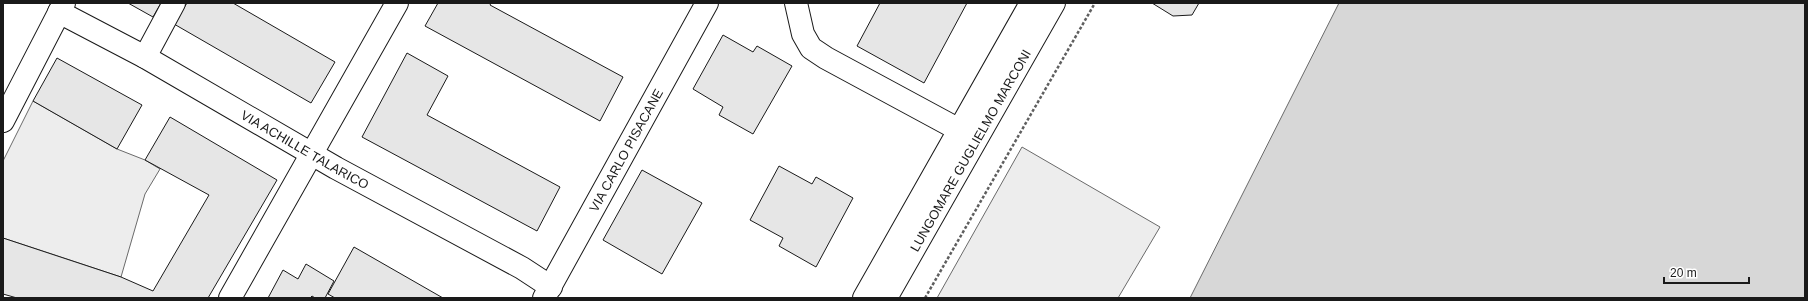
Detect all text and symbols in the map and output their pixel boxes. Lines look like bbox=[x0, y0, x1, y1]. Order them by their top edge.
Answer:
street label: LUNGOMARE GUGLIELMO MARCONI bbox=[907, 47, 1034, 254]
street label: VIA CARLO PISACANE bbox=[586, 86, 666, 214]
street label: VIA ACHILLE TALARICO bbox=[238, 107, 372, 192]
scale bar bbox=[1664, 259, 1749, 285]
text: 20 m bbox=[1670, 266, 1697, 280]

